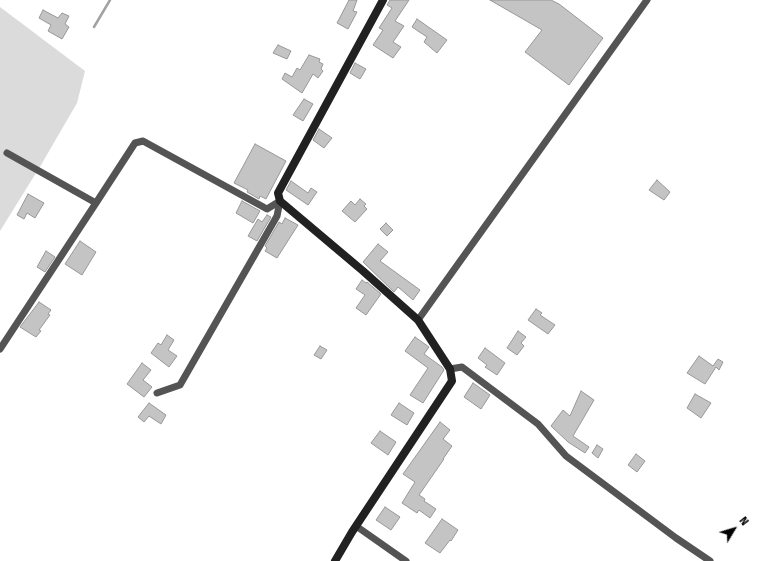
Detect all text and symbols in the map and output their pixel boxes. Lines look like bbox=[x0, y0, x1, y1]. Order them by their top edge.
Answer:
north arrow bbox=[714, 509, 754, 549]
text: N bbox=[736, 514, 751, 528]

